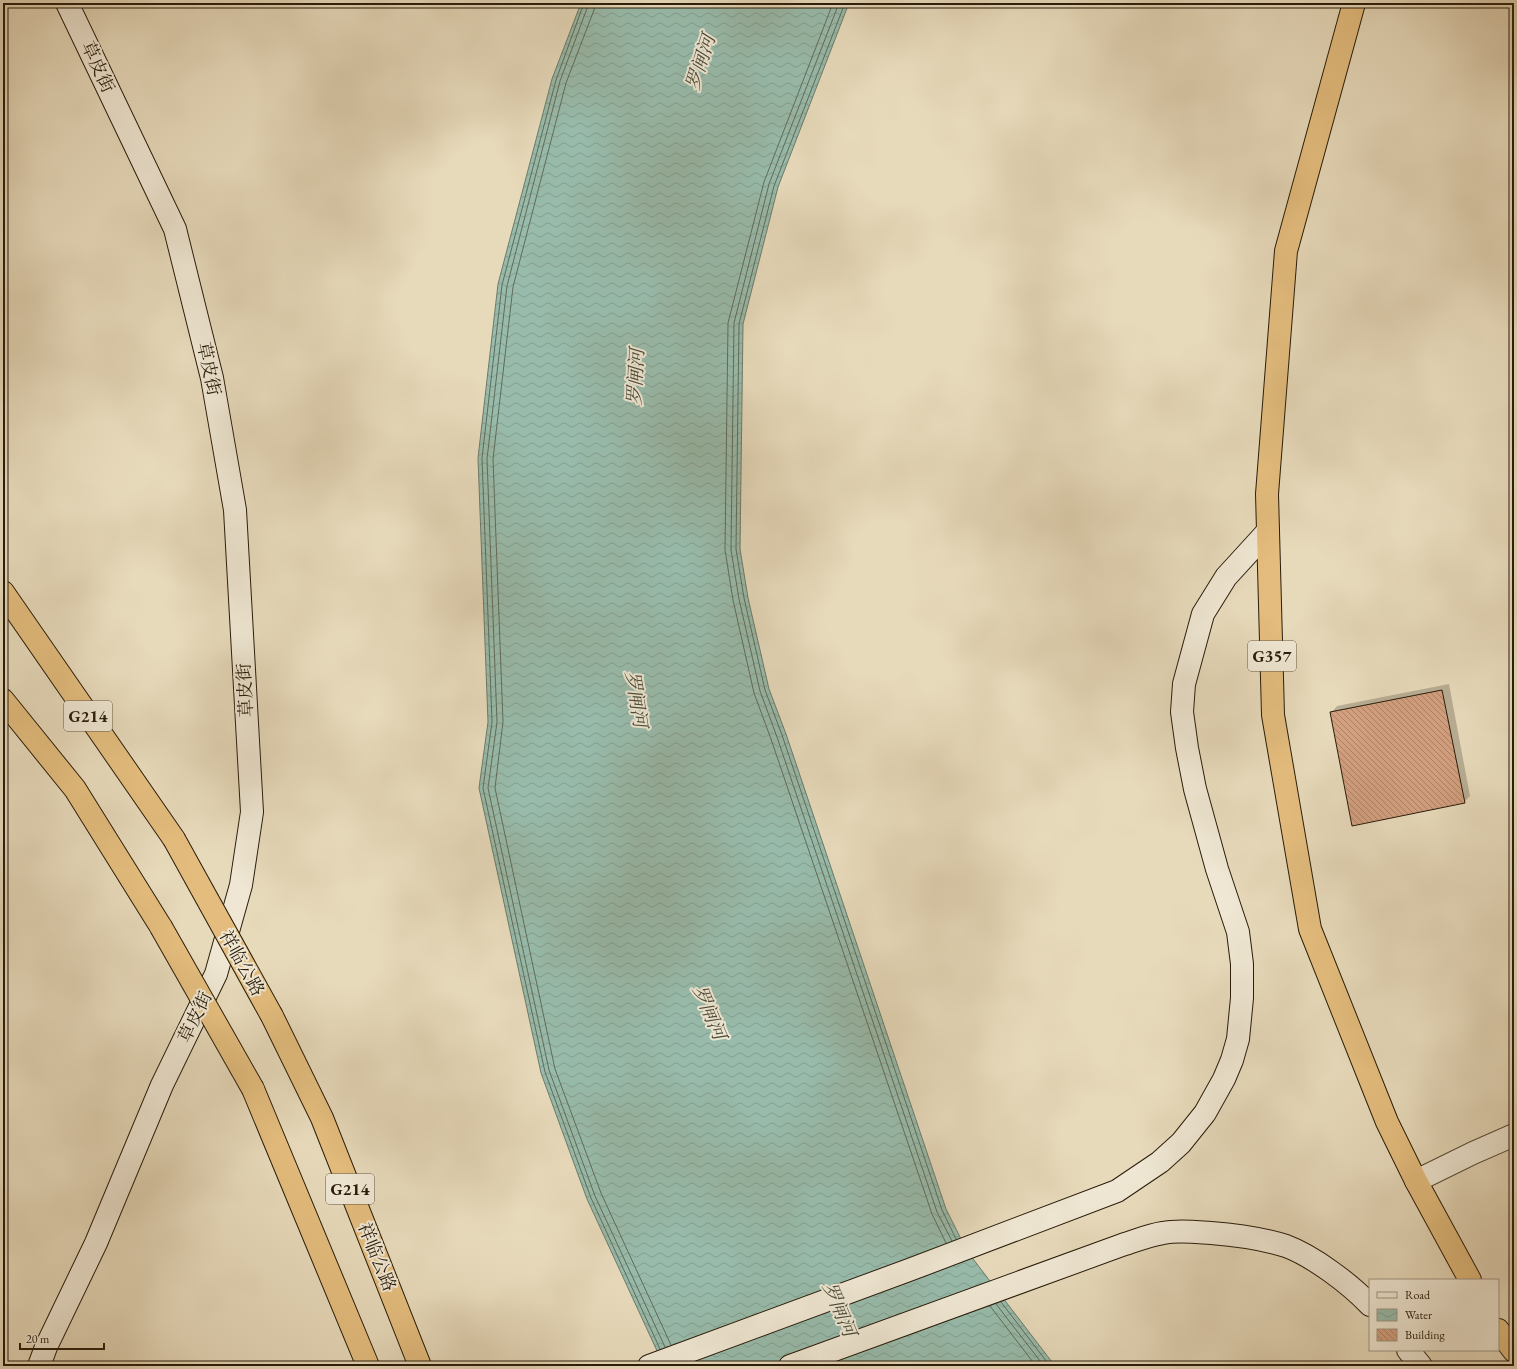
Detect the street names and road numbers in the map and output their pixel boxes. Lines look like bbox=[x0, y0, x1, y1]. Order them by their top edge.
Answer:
street label: 草皮街 bbox=[77, 37, 120, 96]
street label: 草皮街 bbox=[193, 340, 226, 398]
road number: G357 bbox=[1248, 641, 1296, 671]
street label: 草皮街 bbox=[232, 662, 257, 718]
road number: G214 bbox=[64, 701, 112, 731]
street label: 祥临公路 bbox=[215, 926, 270, 1000]
street label: 草皮街 bbox=[172, 987, 217, 1046]
road number: G214 bbox=[326, 1174, 374, 1204]
street label: 祥临公路 bbox=[353, 1219, 402, 1294]

